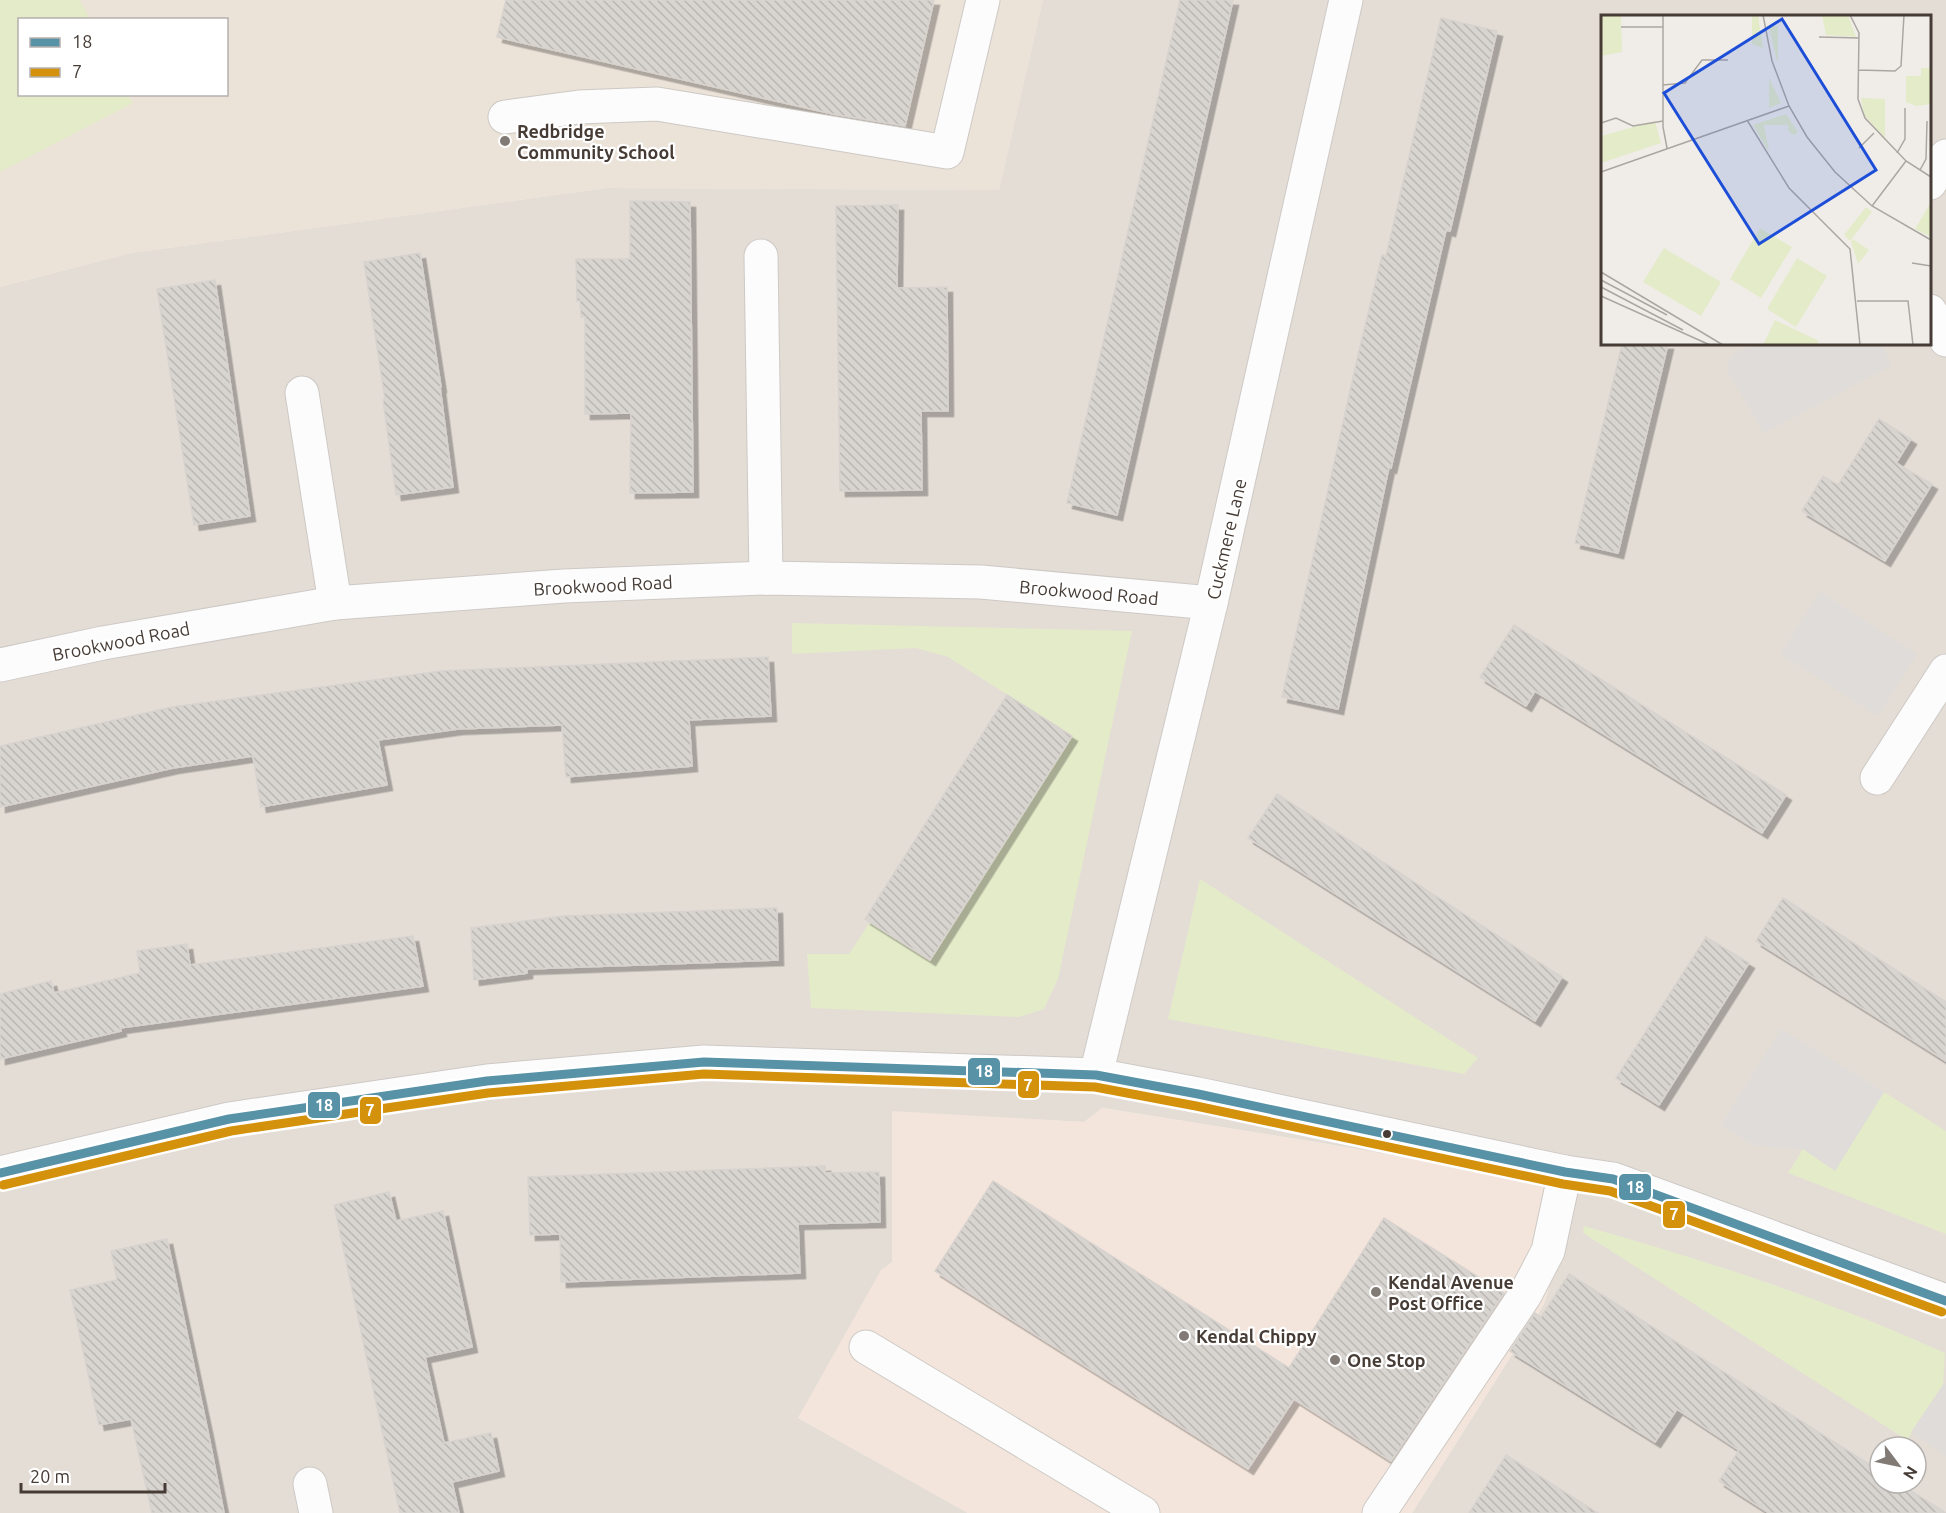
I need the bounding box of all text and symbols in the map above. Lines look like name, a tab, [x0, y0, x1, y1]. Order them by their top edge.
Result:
inset map	[1601, 15, 1931, 345]
legend	[18, 18, 228, 96]
text: 18	[72, 31, 92, 51]
text: 7	[72, 61, 82, 81]
place label: Redbridge Community School	[517, 121, 675, 162]
marker: Redbridge Community School	[498, 134, 512, 148]
street label: Cuckmere Lane	[1202, 477, 1250, 601]
street label: Brookwood Road	[533, 571, 673, 599]
street label: Brookwood Road	[1019, 576, 1159, 608]
street label: Brookwood Road	[51, 618, 191, 664]
line badge: 18	[967, 1057, 1001, 1086]
text: 18	[975, 1062, 993, 1080]
line badge: 7	[1017, 1070, 1040, 1099]
text: 7	[1023, 1076, 1033, 1094]
line badge: 18	[307, 1091, 341, 1119]
text: 18	[315, 1096, 333, 1114]
line badge: 7	[359, 1096, 382, 1125]
text: 7	[365, 1101, 375, 1119]
unlabelled marker	[1381, 1128, 1393, 1140]
line badge: 18	[1618, 1173, 1652, 1201]
text: 18	[1626, 1178, 1644, 1196]
line badge: 7	[1662, 1200, 1686, 1229]
text: 7	[1669, 1205, 1679, 1223]
place label: Kendal Avenue Post Office	[1388, 1272, 1514, 1313]
marker: Kendal Avenue Post Office	[1369, 1285, 1383, 1299]
place label: Kendal Chippy	[1196, 1326, 1317, 1346]
marker: Kendal Chippy	[1177, 1329, 1191, 1343]
place label: One Stop	[1347, 1350, 1426, 1370]
marker: One Stop	[1328, 1353, 1342, 1367]
north arrow	[1868, 1435, 1928, 1495]
scale bar	[21, 1456, 165, 1494]
text: N	[1900, 1463, 1922, 1483]
text: 20 m	[30, 1466, 70, 1486]

